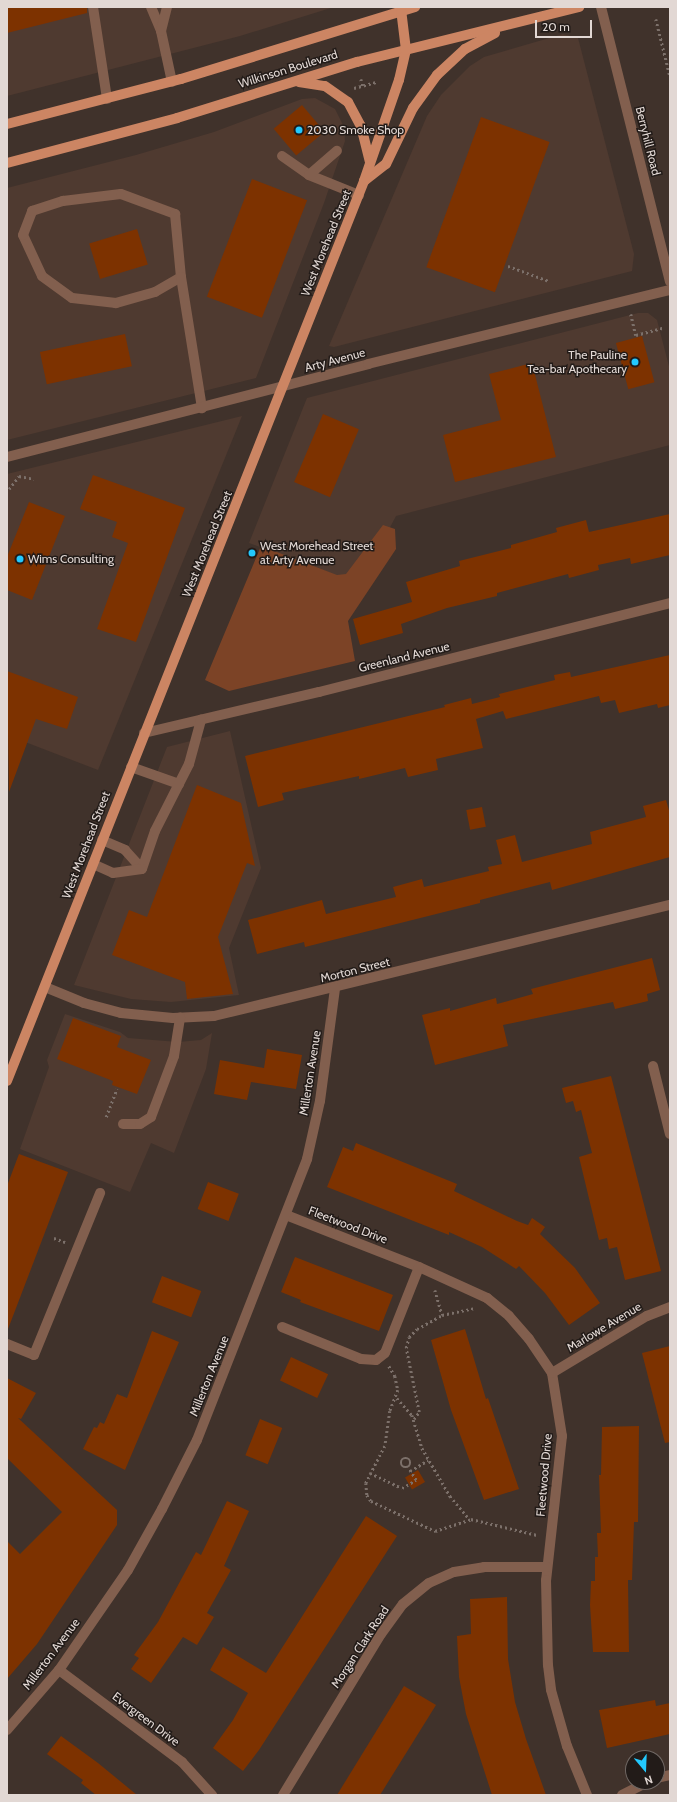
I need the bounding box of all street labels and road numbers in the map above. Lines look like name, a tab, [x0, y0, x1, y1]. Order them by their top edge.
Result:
street label: Wilkinson Boulevard	[237, 47, 339, 91]
street label: Berryhill Road	[632, 105, 664, 177]
street label: West Morehead Street	[298, 188, 354, 298]
street label: Arty Avenue	[303, 345, 367, 375]
street label: West Morehead Street	[179, 489, 235, 599]
street label: Greenland Avenue	[357, 639, 451, 675]
street label: West Morehead Street	[59, 790, 113, 900]
street label: Morton Street	[319, 954, 391, 986]
street label: Millerton Avenue	[296, 1030, 324, 1116]
street label: Fleetwood Drive	[306, 1203, 390, 1247]
street label: Marlowe Avenue	[564, 1299, 644, 1355]
street label: Millerton Avenue	[186, 1334, 232, 1418]
street label: Fleetwood Drive	[533, 1433, 555, 1517]
street label: Morgan Clark Road	[328, 1603, 392, 1691]
street label: Millerton Avenue	[19, 1615, 83, 1693]
street label: Evergreen Drive	[110, 1689, 182, 1749]

